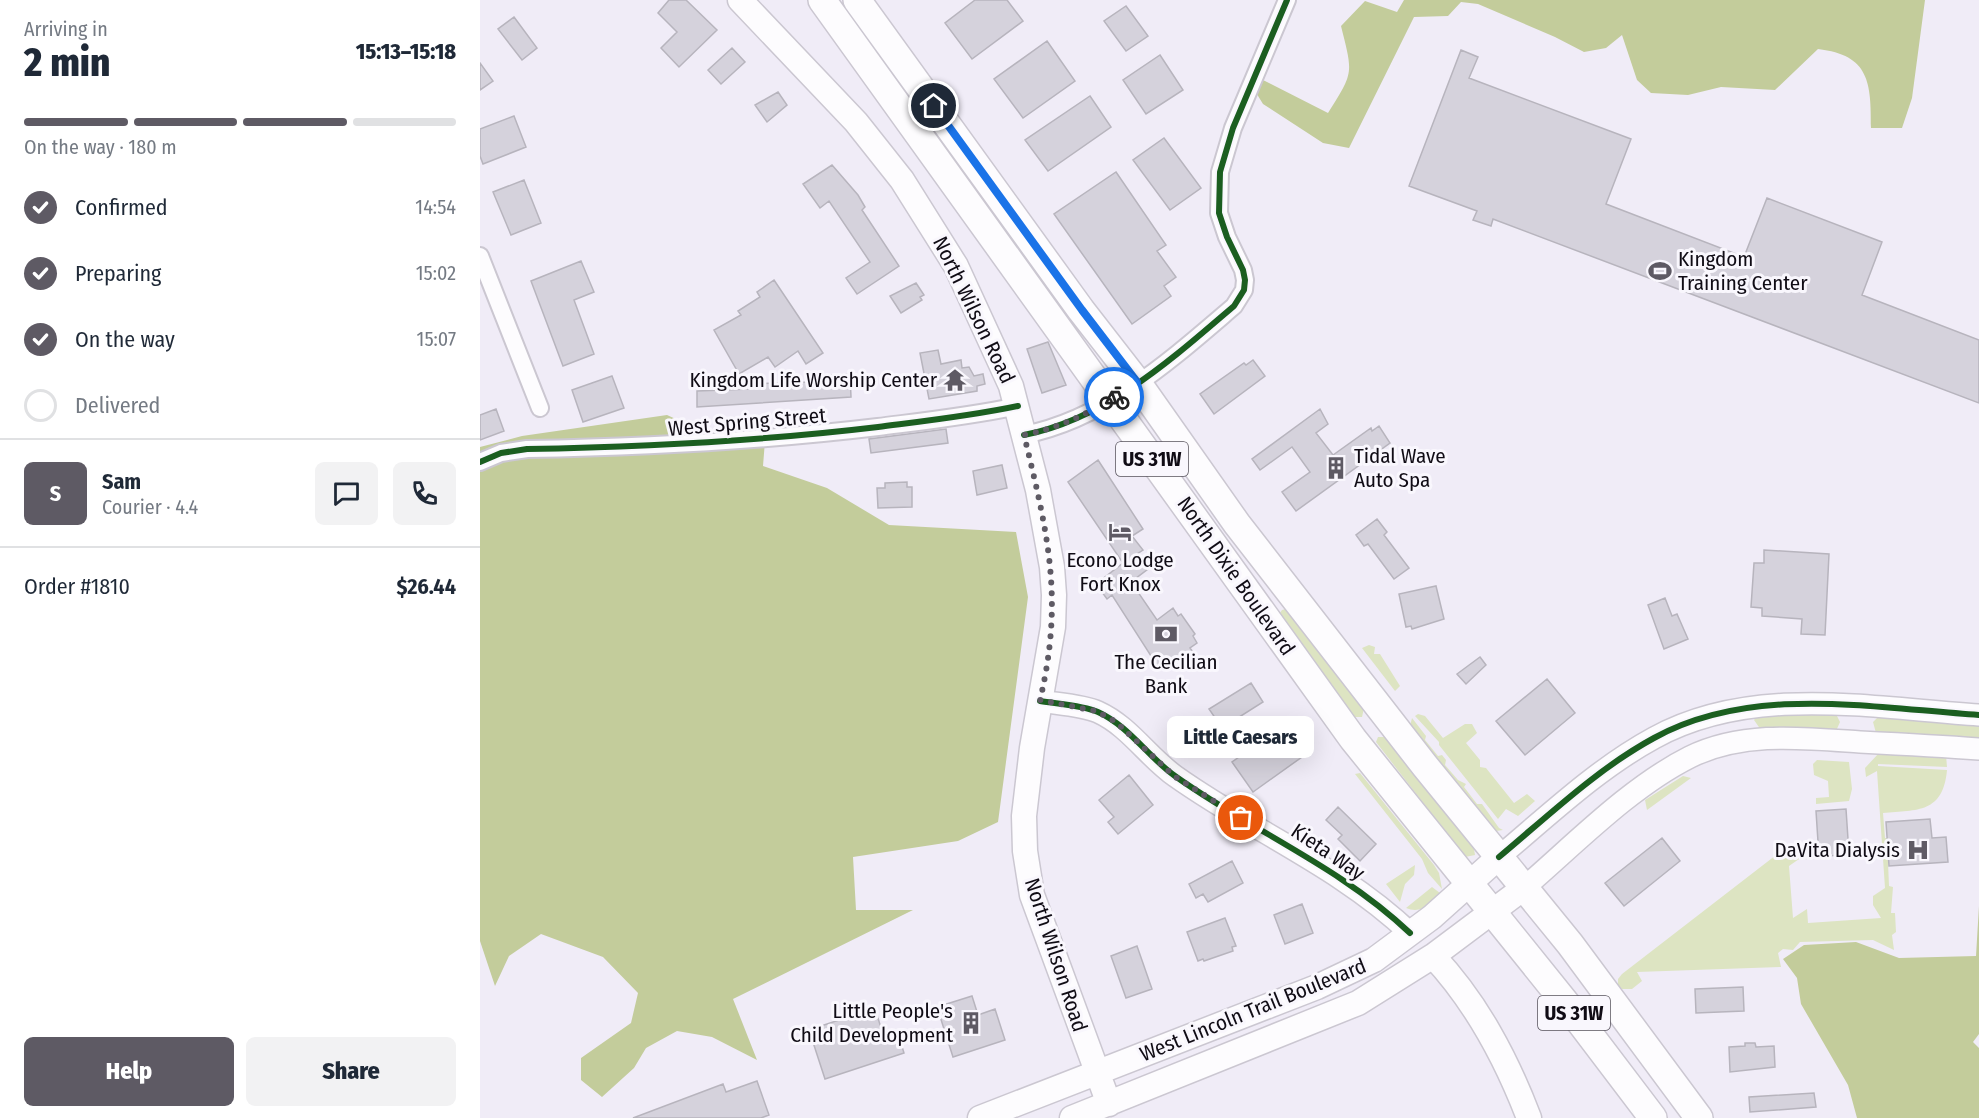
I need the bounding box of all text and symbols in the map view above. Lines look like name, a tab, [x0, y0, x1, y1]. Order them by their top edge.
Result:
text: Arriving in	[24, 17, 108, 41]
text: 15:13–15:18	[356, 38, 456, 65]
text: 2 min	[24, 40, 110, 86]
pin	[908, 80, 959, 131]
icon: home	[917, 89, 950, 122]
text: On the way · 180 m	[24, 135, 177, 159]
icon: check	[24, 191, 57, 224]
text: Confirmed	[75, 194, 168, 221]
text: 14:54	[415, 195, 456, 219]
street label: North Wilson Road	[927, 232, 1021, 388]
place label: Kingdom Training Center	[1678, 246, 1808, 296]
icon: check	[24, 257, 57, 290]
sports icon: Kingdom Training Center	[1647, 258, 1673, 284]
text: Preparing	[75, 260, 161, 287]
text: 15:02	[416, 261, 456, 285]
icon: check	[24, 323, 57, 356]
text: On the way	[75, 326, 175, 353]
text: 15:07	[417, 327, 456, 351]
place label: Kingdom Life Worship Center	[690, 367, 938, 393]
temple icon: Kingdom Life Worship Center	[942, 367, 968, 393]
courier	[1084, 367, 1144, 427]
icon: bike	[1098, 381, 1131, 414]
text: Delivered	[75, 392, 160, 419]
street label: West Spring Street	[667, 402, 827, 442]
road number: US 31W	[1116, 442, 1188, 476]
place label: Tidal Wave Auto Spa	[1354, 443, 1446, 493]
building icon: Tidal Wave Auto Spa	[1323, 455, 1349, 481]
button: chat	[315, 462, 378, 525]
button: phone	[393, 462, 456, 525]
text: Sam	[102, 468, 141, 495]
text: S	[50, 480, 61, 507]
street label: North Dixie Boulevard	[1171, 492, 1301, 660]
text: Courier · 4.4	[102, 495, 198, 519]
hotel icon: Econo Lodge Fort Knox	[1107, 519, 1133, 545]
place label: Econo Lodge Fort Knox	[1066, 547, 1174, 597]
text: Order #1810	[24, 573, 130, 600]
text: $26.44	[396, 573, 456, 600]
bank icon: The Cecilian Bank	[1153, 621, 1179, 647]
place label: The Cecilian Bank	[1114, 649, 1218, 699]
callout: Little Caesars	[1168, 716, 1314, 758]
text: Little Caesars	[1184, 725, 1297, 749]
pin	[1215, 792, 1266, 843]
icon: bag	[1224, 801, 1257, 834]
street label: Kieta Way	[1286, 818, 1370, 886]
place label: DaVita Dialysis	[1774, 837, 1900, 863]
hospital icon: DaVita Dialysis	[1905, 837, 1931, 863]
street label: North Wilson Road	[1019, 875, 1093, 1035]
street label: West Lincoln Trail Boulevard	[1136, 953, 1370, 1067]
road number: US 31W	[1538, 996, 1610, 1030]
place label: Little People's Child Development	[790, 998, 953, 1048]
building icon: Little People's Child Development	[958, 1010, 984, 1036]
button: Help	[24, 1037, 234, 1106]
button: Share	[246, 1037, 456, 1106]

